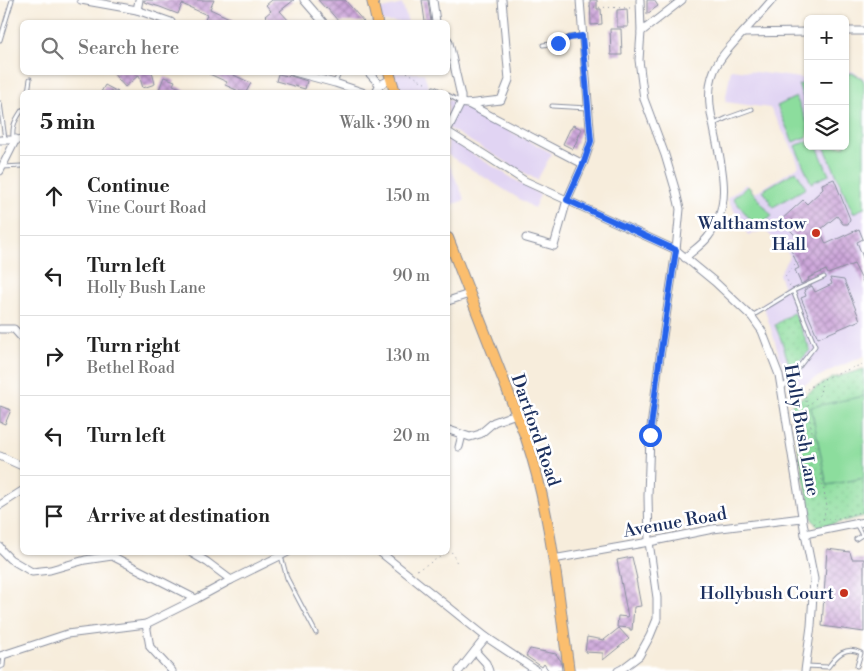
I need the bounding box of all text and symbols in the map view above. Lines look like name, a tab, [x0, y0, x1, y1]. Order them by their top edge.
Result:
map controls	[804, 15, 849, 150]
button: +	[804, 15, 849, 60]
search box	[20, 20, 450, 75]
route end	[547, 32, 570, 55]
icon: search	[38, 34, 66, 62]
text: Search here	[78, 36, 179, 60]
button: −	[804, 60, 849, 105]
button: layers	[804, 105, 849, 150]
text: 5 min	[40, 110, 95, 136]
text: Walk · 390 m	[340, 113, 430, 133]
text: Continue	[87, 174, 170, 198]
icon: ahead	[40, 182, 68, 210]
text: 150 m	[386, 186, 430, 206]
text: Vine Court Road	[87, 198, 206, 218]
place label: Walthamstow Hall	[697, 212, 807, 256]
marker: Walthamstow Hall	[810, 227, 822, 239]
text: Turn left	[87, 254, 166, 278]
icon: left	[40, 262, 68, 290]
text: 90 m	[392, 266, 430, 286]
text: Holly Bush Lane	[87, 278, 206, 298]
text: Turn right	[87, 334, 180, 358]
icon: right	[40, 342, 68, 370]
text: 130 m	[386, 346, 430, 366]
text: Bethel Road	[87, 358, 175, 378]
street label: Holly Bush Lane	[779, 362, 824, 498]
street label: Dartford Road	[506, 371, 566, 490]
icon: left	[40, 422, 68, 450]
text: Turn left	[87, 424, 166, 448]
route start	[639, 424, 662, 447]
text: 20 m	[393, 426, 430, 446]
icon: arrive	[40, 502, 68, 530]
street label: Avenue Road	[621, 502, 729, 543]
text: Arrive at destination	[87, 504, 270, 528]
place label: Hollybush Court	[700, 582, 835, 605]
marker: Hollybush Court	[838, 587, 850, 599]

